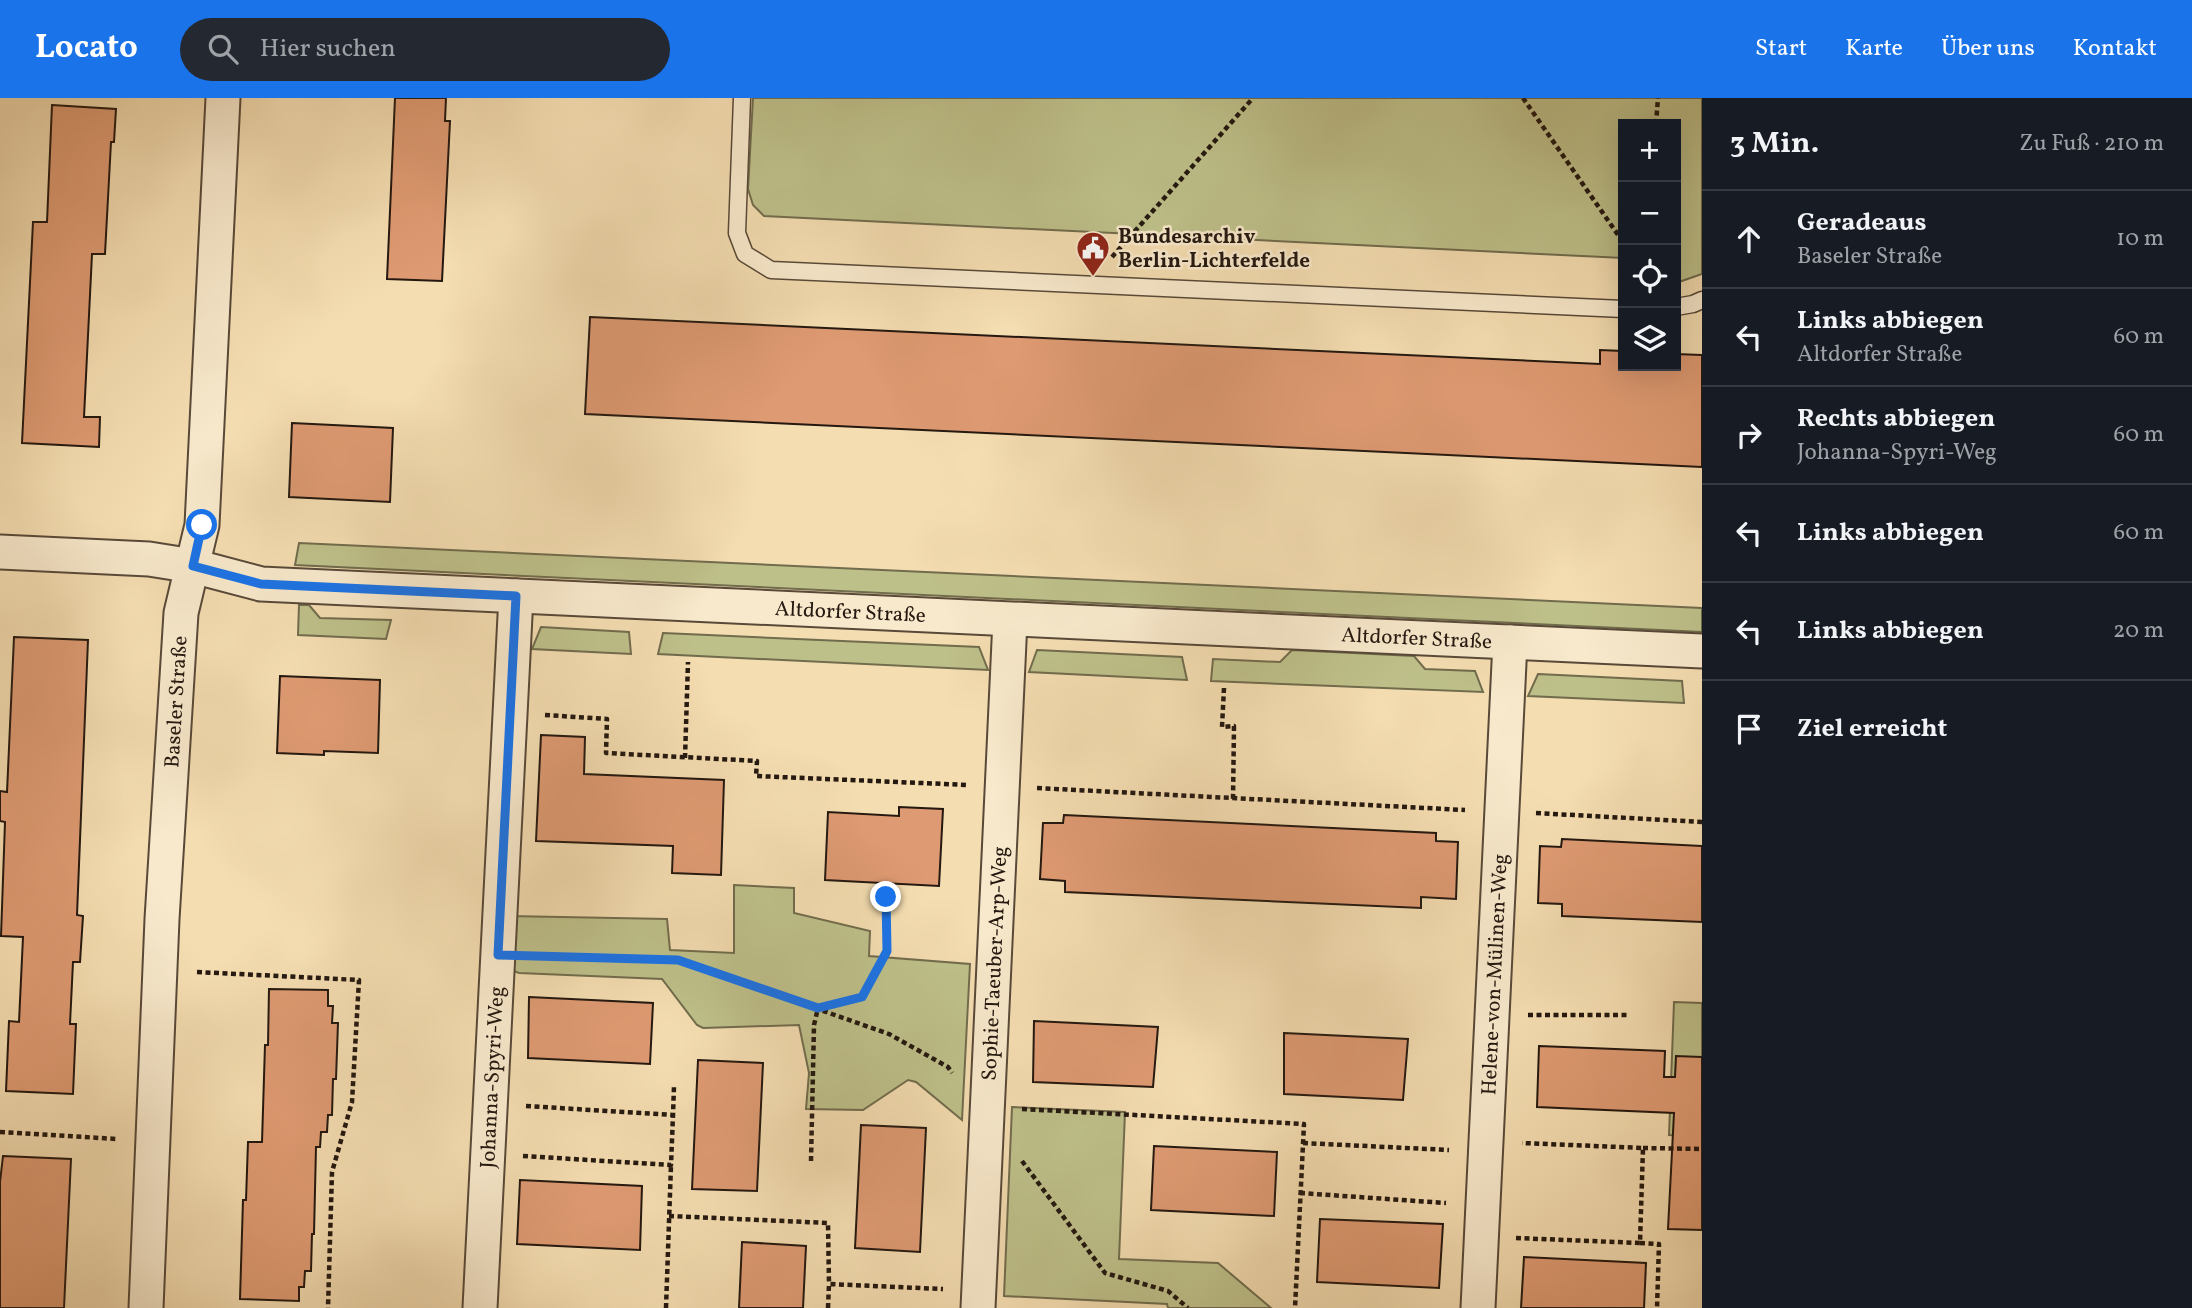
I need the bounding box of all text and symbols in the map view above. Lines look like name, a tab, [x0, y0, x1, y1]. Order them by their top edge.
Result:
search box	[180, 18, 670, 81]
text: Locato	[35, 26, 138, 72]
icon: search	[204, 30, 242, 68]
text: Hier suchen	[260, 31, 396, 67]
text: Start	[1755, 32, 1807, 66]
text: Karte	[1845, 32, 1903, 66]
text: Über uns	[1941, 32, 2035, 66]
text: Kontakt	[2073, 32, 2157, 66]
map controls	[1618, 119, 1681, 371]
button: +	[1618, 119, 1681, 182]
text: 3 Min.	[1730, 123, 1819, 165]
text: Zu Fuß · 210 m	[2019, 128, 2164, 160]
button: −	[1618, 182, 1681, 245]
text: Geradeaus	[1797, 205, 1926, 241]
icon: ahead	[1730, 220, 1768, 258]
place label: Bundesarchiv Berlin-Lichterfelde	[1118, 223, 1310, 276]
text: 10 m	[2116, 223, 2164, 255]
public building icon: Bundesarchiv Berlin-Lichterfelde	[1074, 229, 1112, 278]
text: Baseler Straße	[1797, 241, 1942, 273]
button: locate	[1618, 245, 1681, 308]
text: Links abbiegen	[1797, 303, 1984, 339]
button: layers	[1618, 308, 1681, 371]
icon: left	[1730, 318, 1768, 356]
text: 60 m	[2114, 321, 2164, 353]
text: Altdorfer Straße	[1797, 339, 1962, 371]
text: Rechts abbiegen	[1797, 401, 1995, 437]
icon: right	[1730, 416, 1768, 454]
text: 60 m	[2114, 419, 2164, 451]
text: Johanna-Spyri-Weg	[1797, 437, 1997, 469]
route start	[186, 509, 217, 540]
icon: left	[1730, 514, 1768, 552]
text: Links abbiegen	[1797, 515, 1984, 551]
text: 60 m	[2114, 517, 2164, 549]
street label: Altdorfer Straße	[774, 595, 926, 631]
icon: left	[1730, 612, 1768, 650]
text: Links abbiegen	[1797, 613, 1984, 649]
text: 20 m	[2113, 615, 2164, 647]
street label: Altdorfer Straße	[1340, 621, 1493, 657]
street label: Baseler Straße	[158, 635, 196, 769]
icon: arrive	[1730, 710, 1768, 748]
text: Ziel erreicht	[1797, 711, 1947, 747]
street label: Sophie-Taeuber-Arp-Weg	[976, 845, 1015, 1081]
street label: Helene-von-Mülinen-Weg	[1475, 853, 1516, 1096]
route end	[870, 881, 901, 912]
street label: Johanna-Spyri-Weg	[474, 985, 512, 1169]

